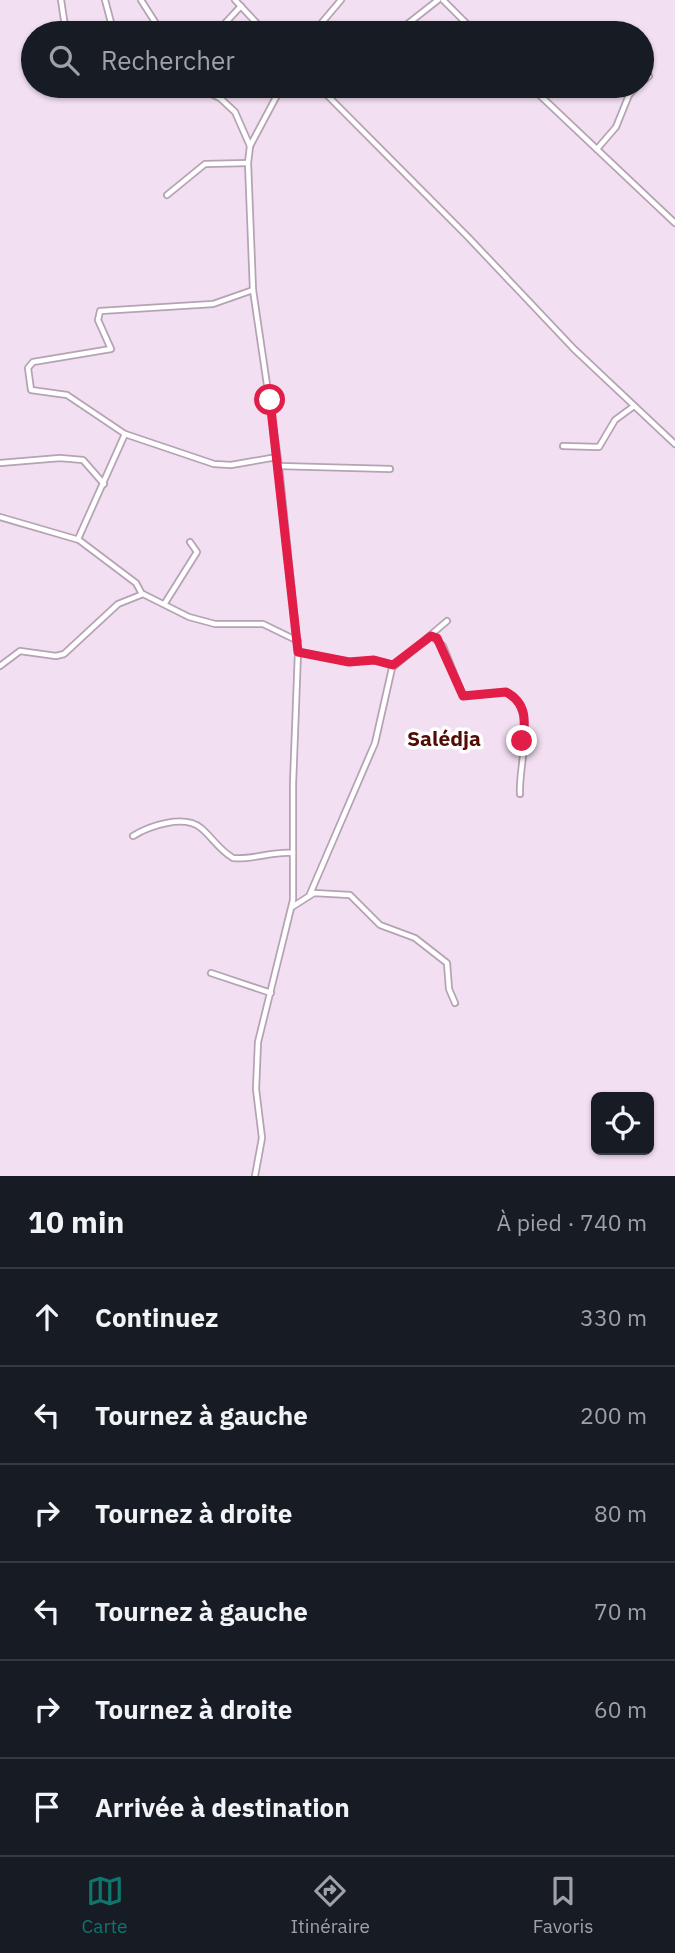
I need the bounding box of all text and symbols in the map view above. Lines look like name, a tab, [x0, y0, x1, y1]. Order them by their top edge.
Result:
search box	[21, 21, 654, 98]
icon: search	[45, 41, 83, 79]
text: Rechercher	[101, 43, 235, 77]
route start	[254, 384, 285, 415]
district label: Salédja	[407, 724, 481, 752]
route end	[506, 725, 537, 756]
map controls	[591, 1092, 654, 1155]
button: locate	[591, 1092, 654, 1155]
text: 10 min	[28, 1202, 124, 1241]
text: À pied · 740 m	[497, 1207, 647, 1237]
icon: ahead	[28, 1298, 66, 1336]
text: Continuez	[95, 1300, 218, 1334]
text: 330 m	[580, 1302, 647, 1332]
icon: left	[28, 1396, 66, 1434]
text: Tournez à gauche	[95, 1398, 308, 1432]
text: 200 m	[580, 1400, 647, 1430]
icon: right	[28, 1494, 66, 1532]
text: Tournez à droite	[95, 1496, 292, 1530]
text: 80 m	[594, 1498, 647, 1528]
icon: left	[28, 1592, 66, 1630]
text: Tournez à gauche	[95, 1594, 308, 1628]
text: 70 m	[594, 1596, 647, 1626]
icon: right	[28, 1690, 66, 1728]
text: Tournez à droite	[95, 1692, 292, 1726]
text: 60 m	[594, 1694, 647, 1724]
icon: arrive	[28, 1788, 66, 1826]
text: Arrivée à destination	[95, 1790, 350, 1824]
tab: Carte	[81, 1872, 128, 1938]
tab: Itinéraire	[290, 1872, 370, 1938]
tab: Favoris	[533, 1872, 593, 1938]

